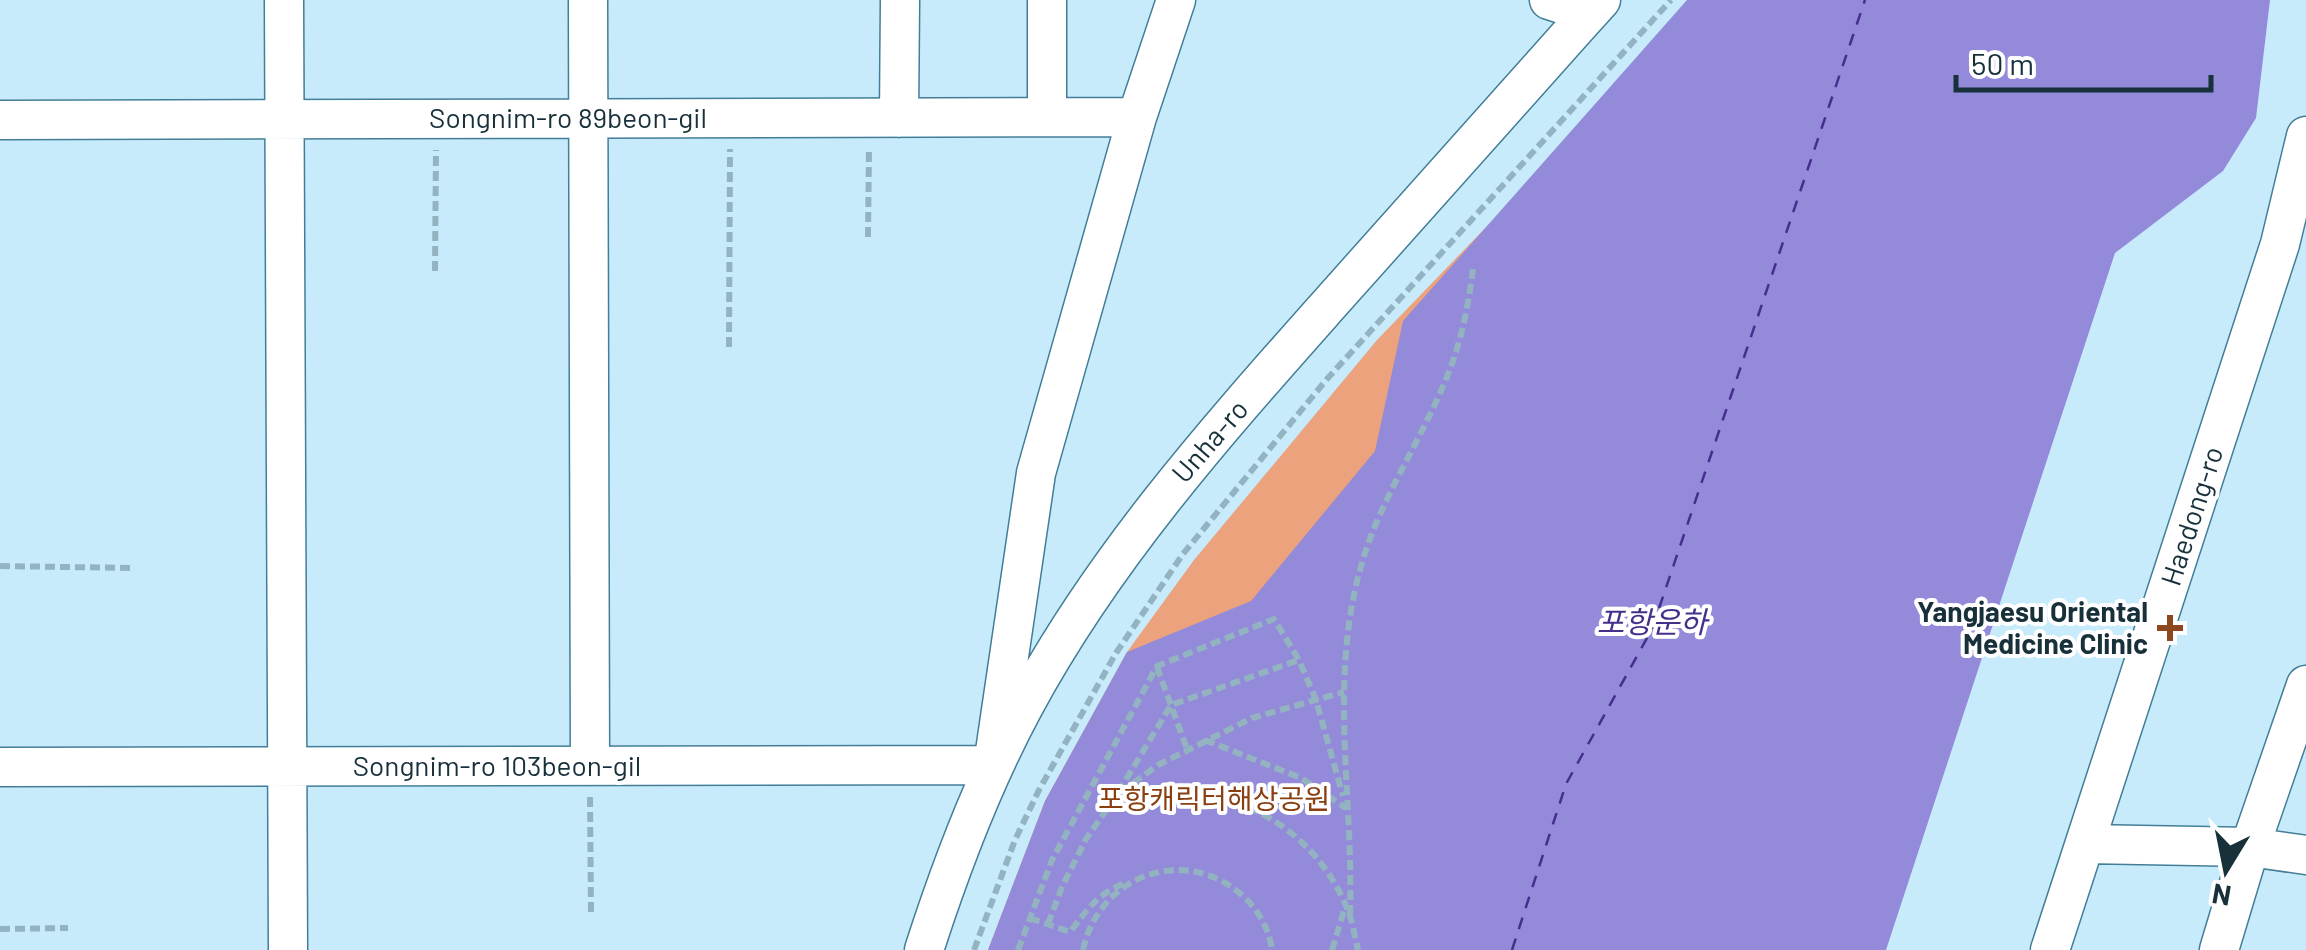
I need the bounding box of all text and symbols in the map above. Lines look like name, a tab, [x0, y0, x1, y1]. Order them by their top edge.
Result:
scale bar	[1956, 30, 2211, 92]
text: 50 m	[1971, 45, 2034, 81]
street label: Songnim-ro 89beon-gil	[429, 100, 707, 134]
street label: Unha-ro	[1164, 392, 1255, 489]
street label: Haedong-ro	[2153, 442, 2230, 590]
place label: Yangjaesu Oriental Medicine Clinic	[1917, 594, 2148, 660]
water label: 포항운하	[1597, 603, 1711, 639]
marker: Yangjaesu Oriental Medicine Clinic	[2157, 615, 2183, 641]
street label: Songnim-ro 103beon-gil	[353, 748, 641, 782]
park label: 포항캐릭터해상공원	[1098, 781, 1330, 815]
north arrow	[2176, 820, 2276, 920]
text: N	[2209, 877, 2234, 914]

